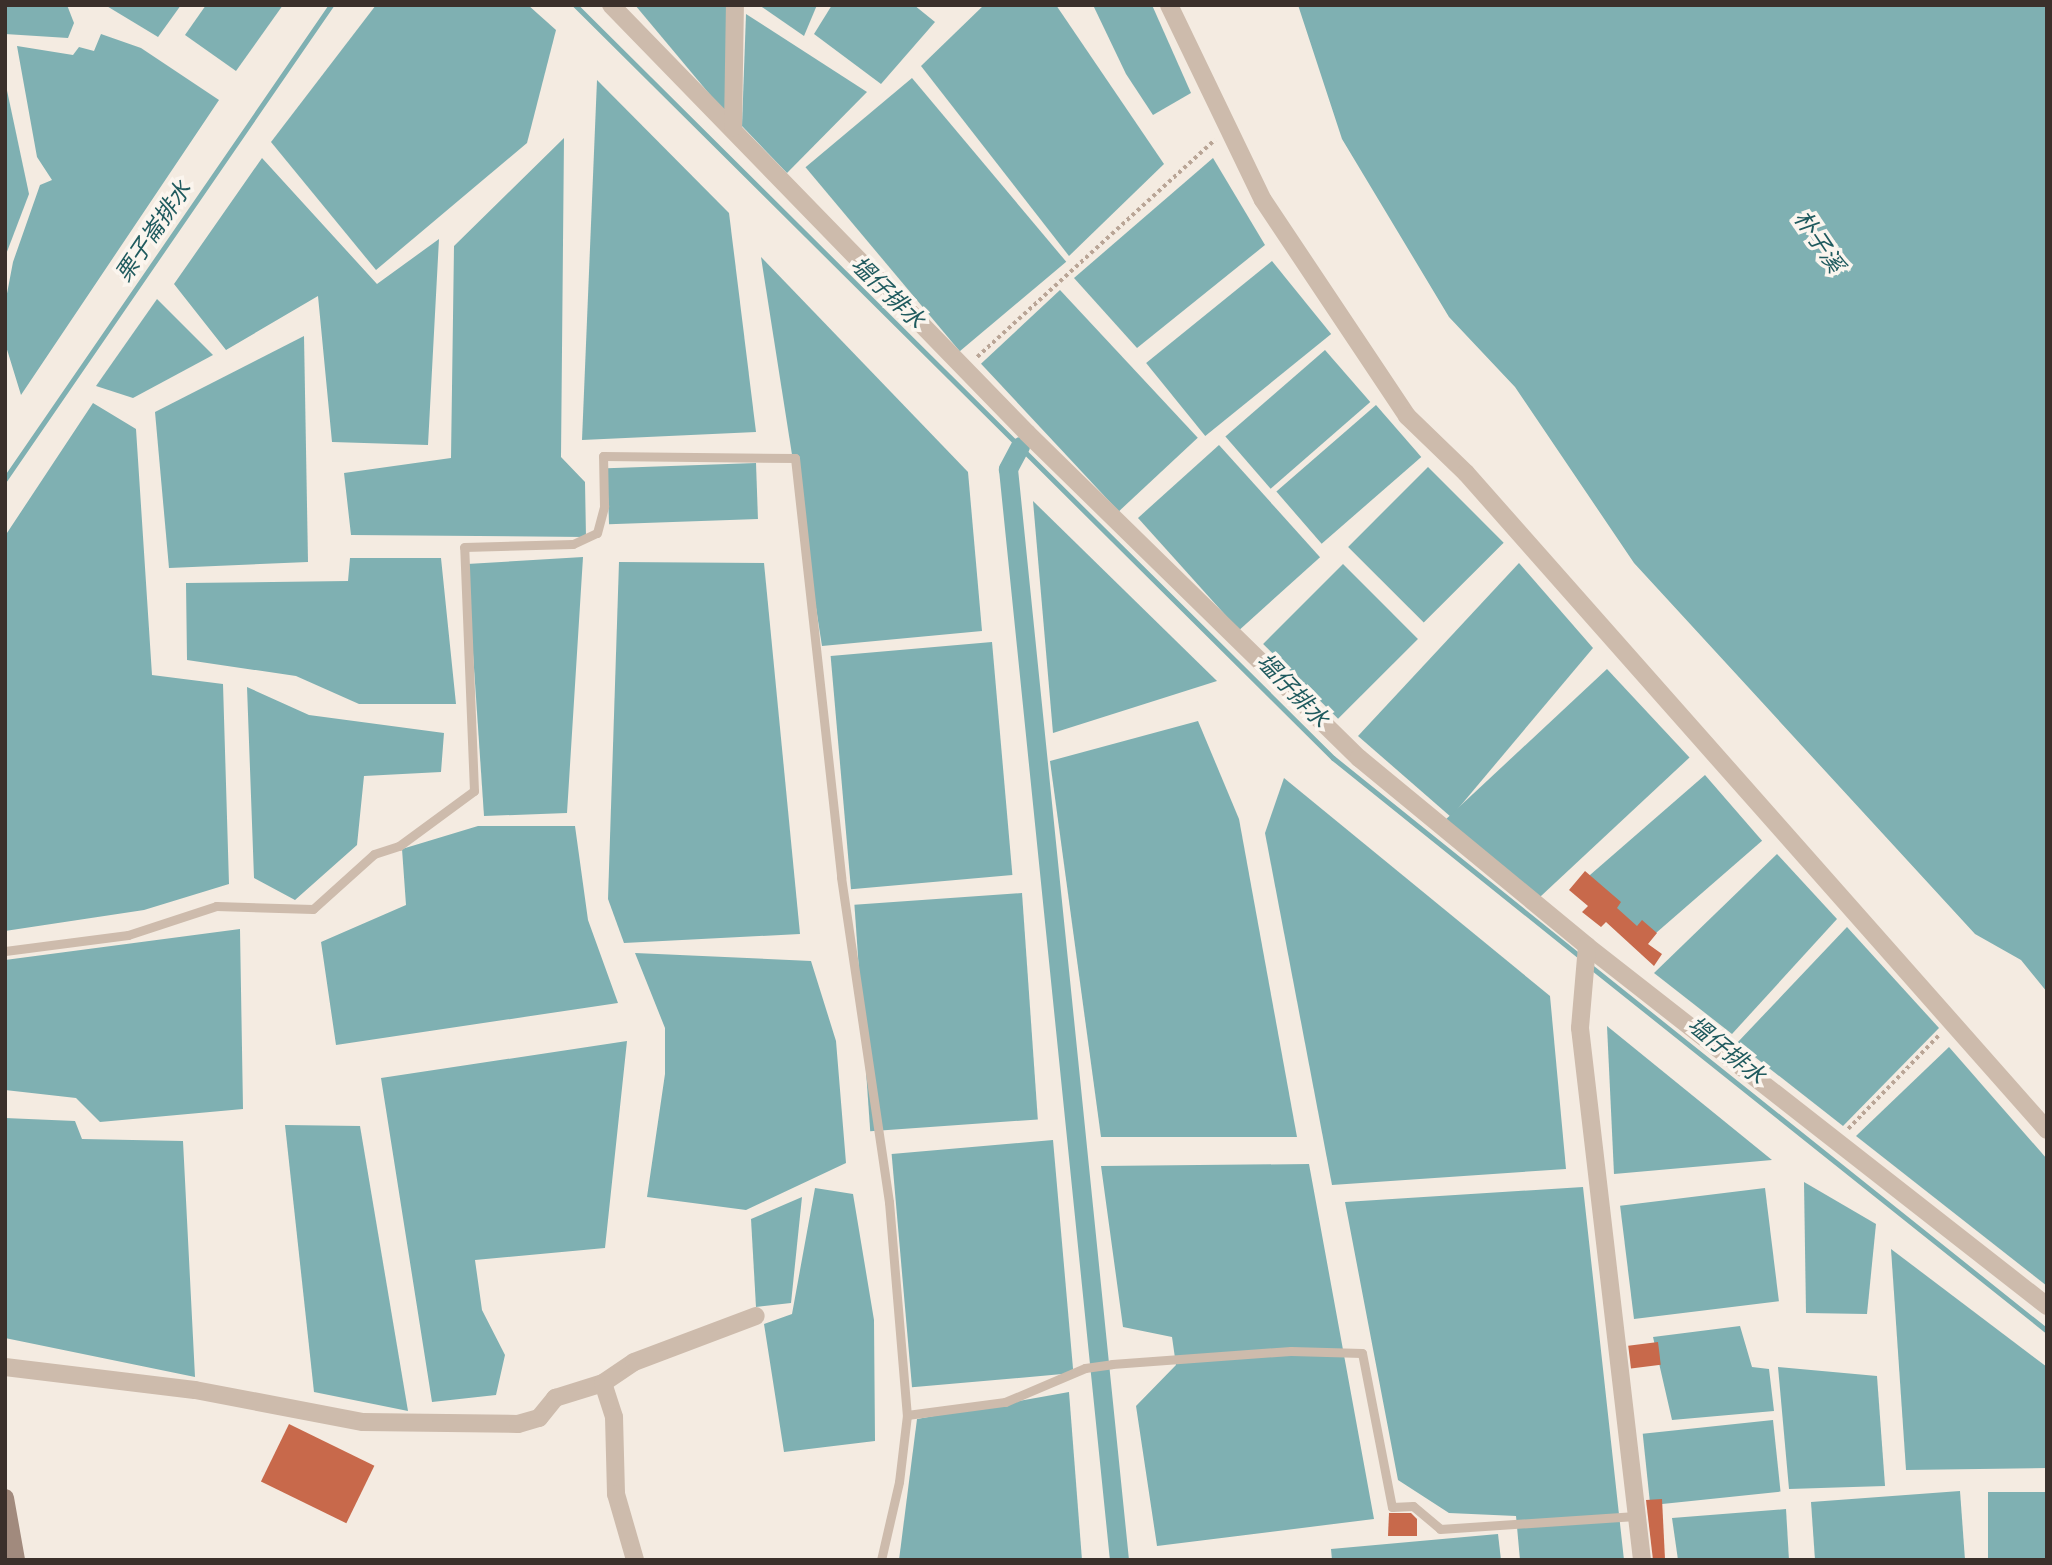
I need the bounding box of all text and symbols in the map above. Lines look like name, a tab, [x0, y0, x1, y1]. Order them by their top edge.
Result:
water label: 栗子崙排水	[110, 177, 198, 287]
water label: 朴子溪	[1787, 206, 1849, 278]
water label: 塭仔排水	[844, 251, 930, 335]
water label: 塭仔排水	[1250, 648, 1334, 734]
water label: 塭仔排水	[1682, 1011, 1770, 1091]

